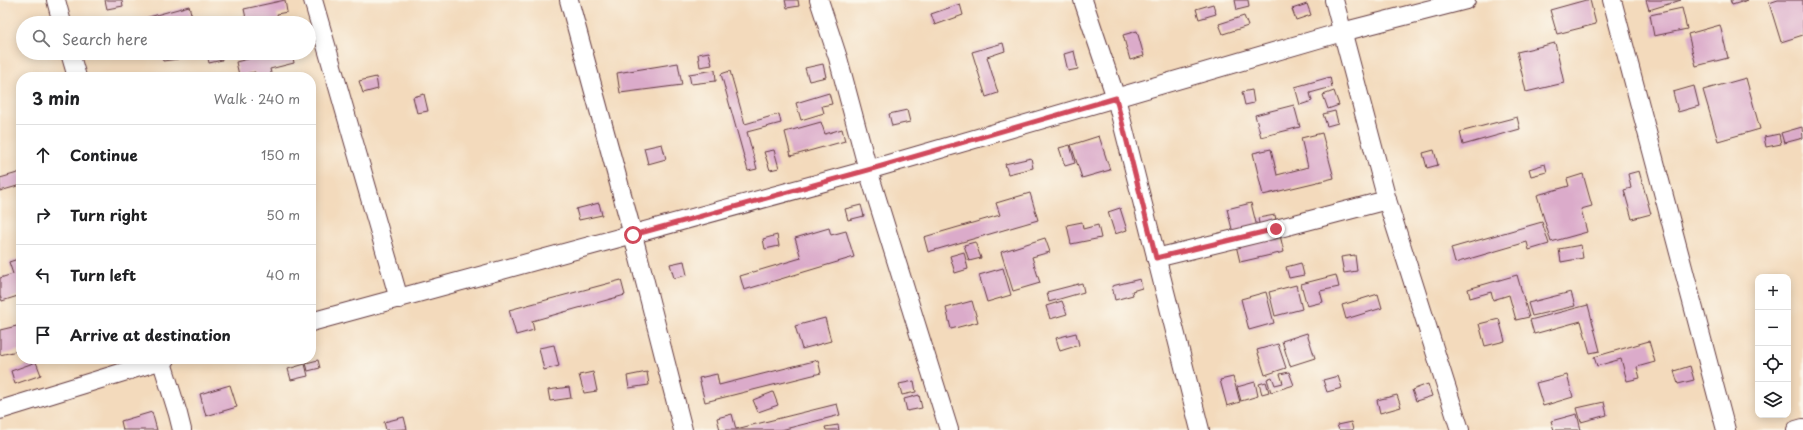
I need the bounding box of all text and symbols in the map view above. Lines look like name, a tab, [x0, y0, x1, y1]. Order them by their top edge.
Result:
search box	[16, 16, 316, 60]
icon: search	[30, 27, 52, 49]
text: Search here	[62, 27, 148, 50]
text: 3 min	[32, 85, 80, 111]
text: Walk · 240 m	[214, 89, 300, 108]
text: Continue	[70, 143, 138, 166]
icon: ahead	[32, 144, 54, 166]
text: 150 m	[261, 145, 300, 164]
text: Turn right	[70, 203, 147, 226]
icon: right	[32, 204, 54, 226]
text: 50 m	[266, 205, 300, 224]
route end	[1267, 220, 1285, 238]
route start	[624, 226, 642, 244]
text: Turn left	[70, 263, 136, 286]
icon: left	[32, 264, 54, 286]
text: 40 m	[266, 265, 300, 284]
map controls	[1755, 274, 1791, 418]
button: +	[1755, 274, 1791, 310]
button: −	[1755, 310, 1791, 346]
text: Arrive at destination	[70, 323, 231, 346]
icon: arrive	[32, 324, 54, 346]
button: locate	[1755, 346, 1791, 382]
button: layers	[1755, 382, 1791, 418]

